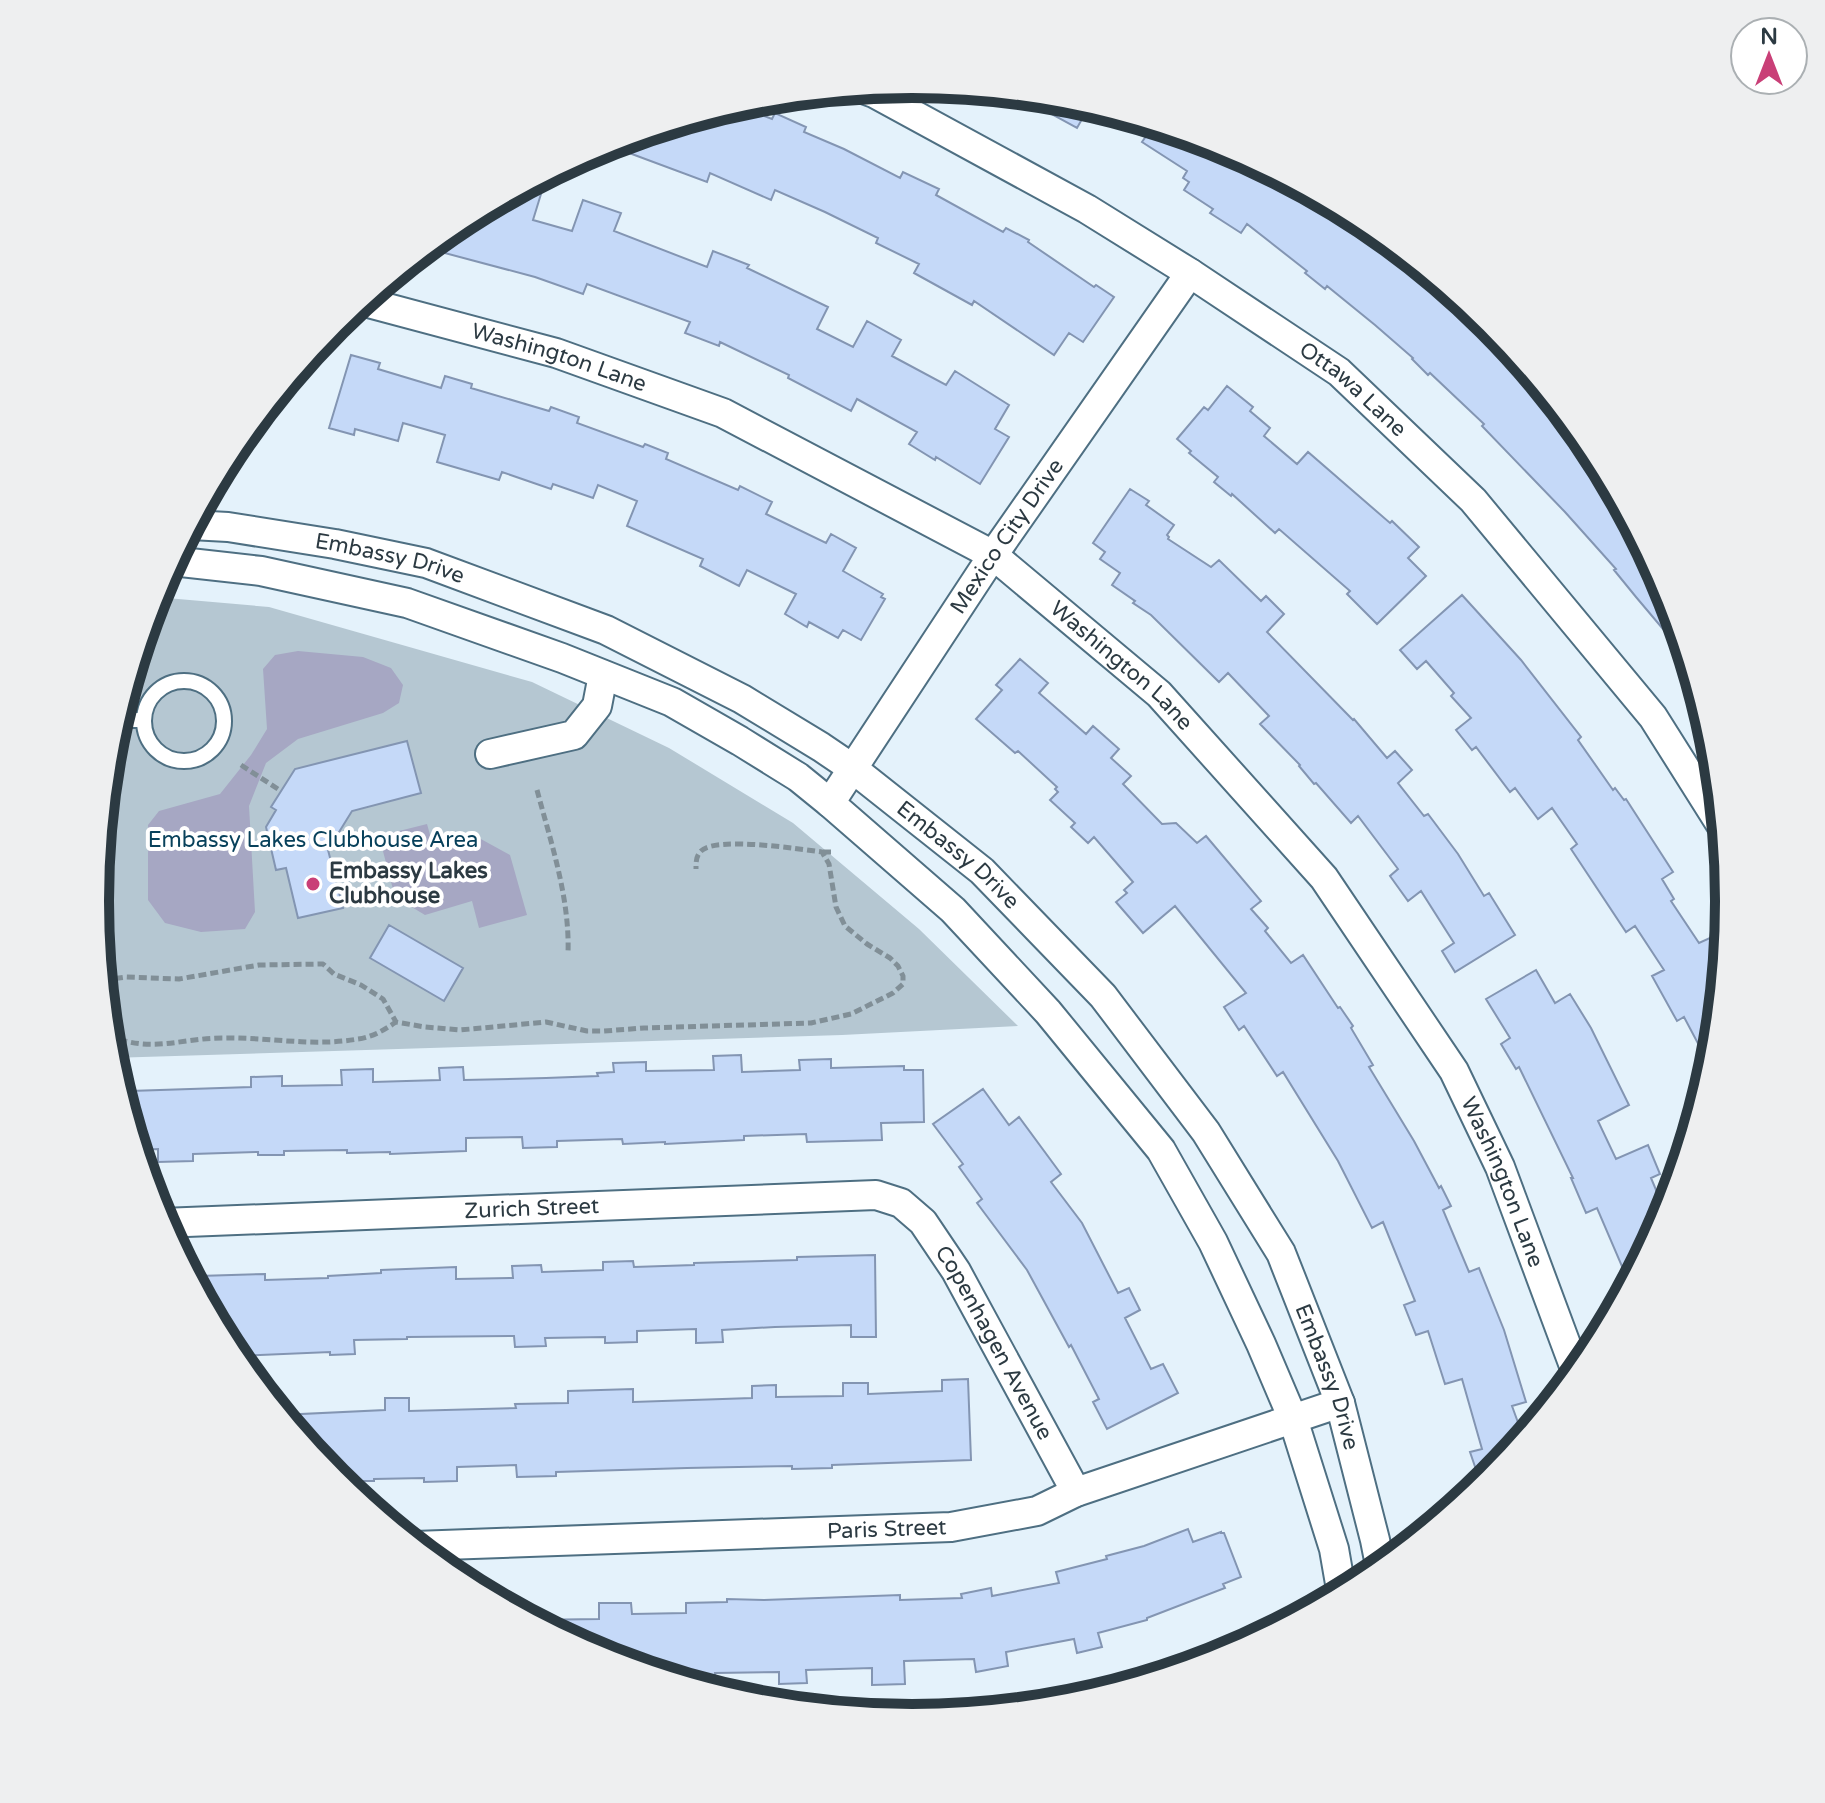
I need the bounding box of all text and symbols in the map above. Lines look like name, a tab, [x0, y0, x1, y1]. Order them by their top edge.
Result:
north arrow	[1729, 16, 1809, 96]
text: N	[1760, 24, 1778, 50]
street label: Washington Lane	[469, 318, 650, 397]
street label: Ottawa Lane	[1294, 336, 1412, 442]
street label: Mexico City Drive	[945, 454, 1069, 619]
street label: Embassy Drive	[313, 528, 468, 589]
street label: Washington Lane	[1045, 595, 1198, 736]
street label: Embassy Drive	[891, 795, 1025, 914]
park label: Embassy Lakes Clubhouse Area	[148, 827, 478, 853]
place label: Embassy Lakes Clubhouse	[329, 858, 488, 909]
marker: Embassy Lakes Clubhouse	[304, 875, 322, 893]
street label: Washington Lane	[1455, 1093, 1549, 1271]
street label: Zurich Street	[464, 1193, 600, 1224]
street label: Copenhagen Avenue	[930, 1241, 1058, 1444]
street label: Embassy Drive	[1289, 1300, 1364, 1453]
street label: Paris Street	[826, 1514, 947, 1544]

